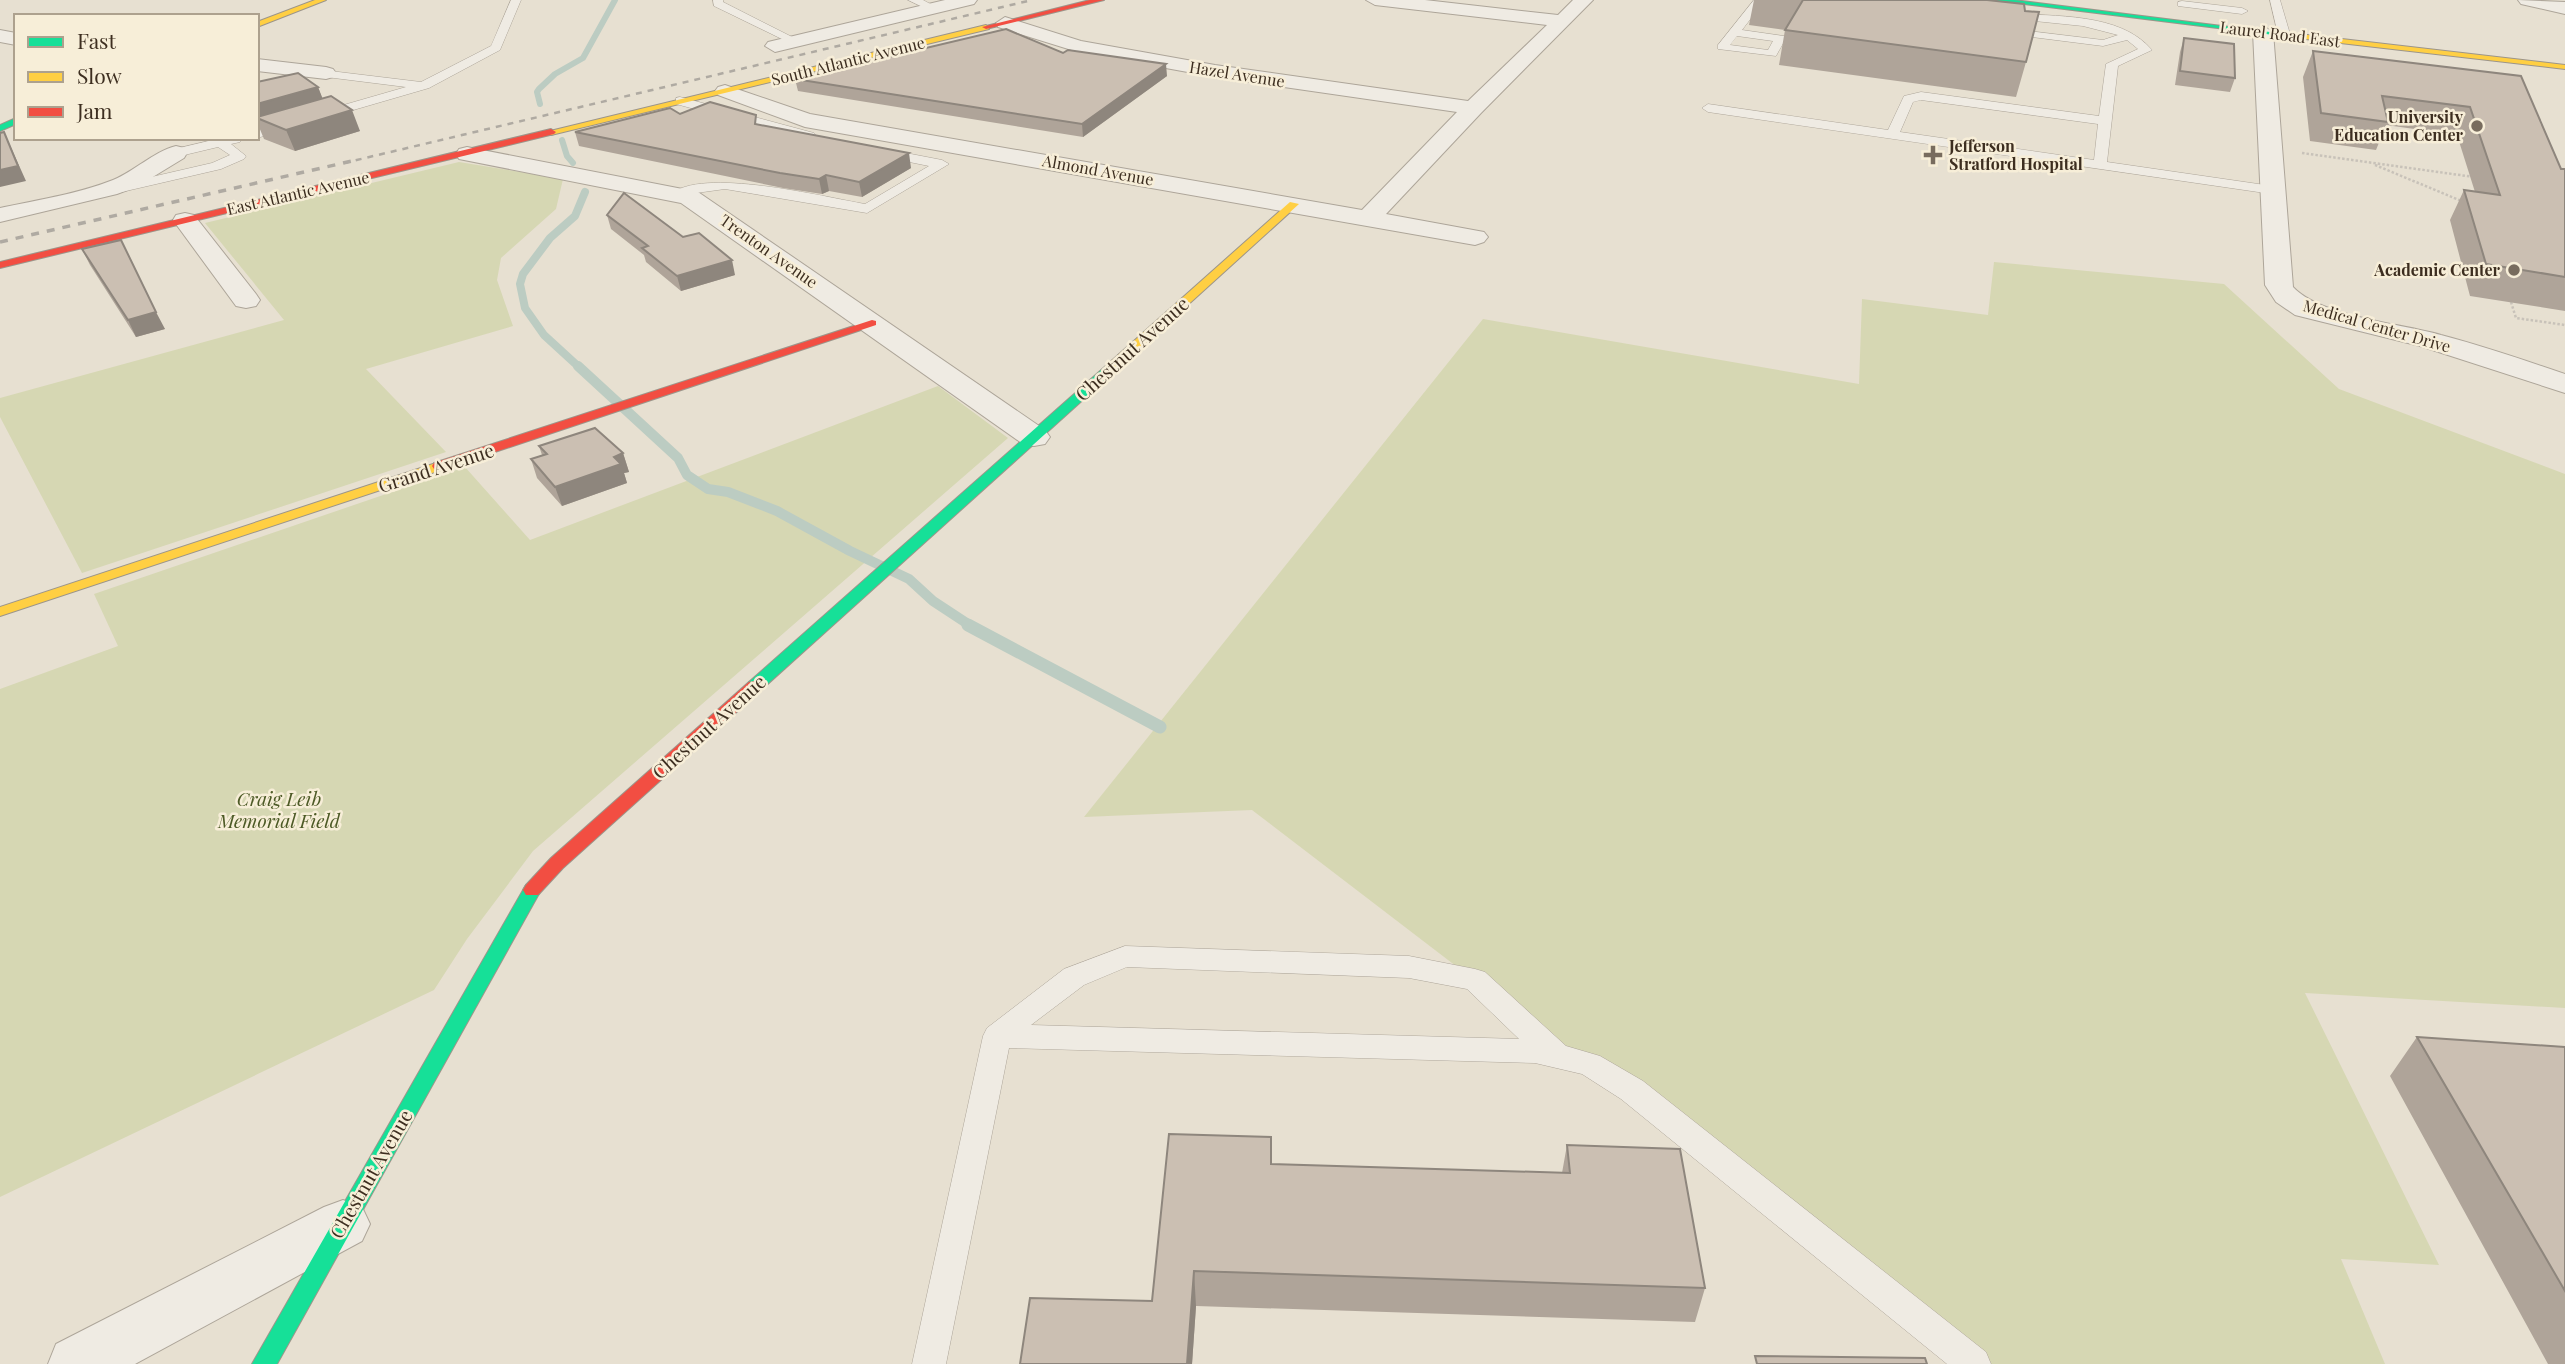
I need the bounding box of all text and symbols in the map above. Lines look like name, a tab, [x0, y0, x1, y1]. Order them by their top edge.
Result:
legend	[14, 14, 259, 140]
street label: Laurel Road East	[2219, 16, 2342, 51]
text: Fast	[77, 26, 116, 54]
street label: South Atlantic Avenue	[769, 31, 927, 90]
street label: Hazel Avenue	[1188, 56, 1286, 91]
text: Slow	[77, 61, 122, 89]
text: Jam	[76, 96, 113, 124]
place label: University Education Center	[2334, 106, 2464, 145]
marker: University Education Center	[2469, 118, 2485, 134]
place label: Jefferson Stratford Hospital	[1948, 135, 2083, 174]
marker: Jefferson Stratford Hospital	[1923, 145, 1943, 165]
street label: Almond Avenue	[1040, 149, 1155, 190]
street label: East Atlantic Avenue	[224, 166, 371, 219]
street label: Trenton Avenue	[716, 209, 822, 292]
place label: Academic Center	[2373, 259, 2501, 280]
marker: Academic Center	[2506, 262, 2522, 278]
street label: Chestnut Avenue	[1069, 290, 1194, 406]
street label: Medical Center Drive	[2301, 294, 2453, 357]
street label: Grand Avenue	[374, 436, 497, 498]
street label: Chestnut Avenue	[646, 668, 771, 784]
park label: Craig Leib Memorial Field	[217, 785, 341, 833]
street label: Chestnut Avenue	[323, 1104, 418, 1243]

